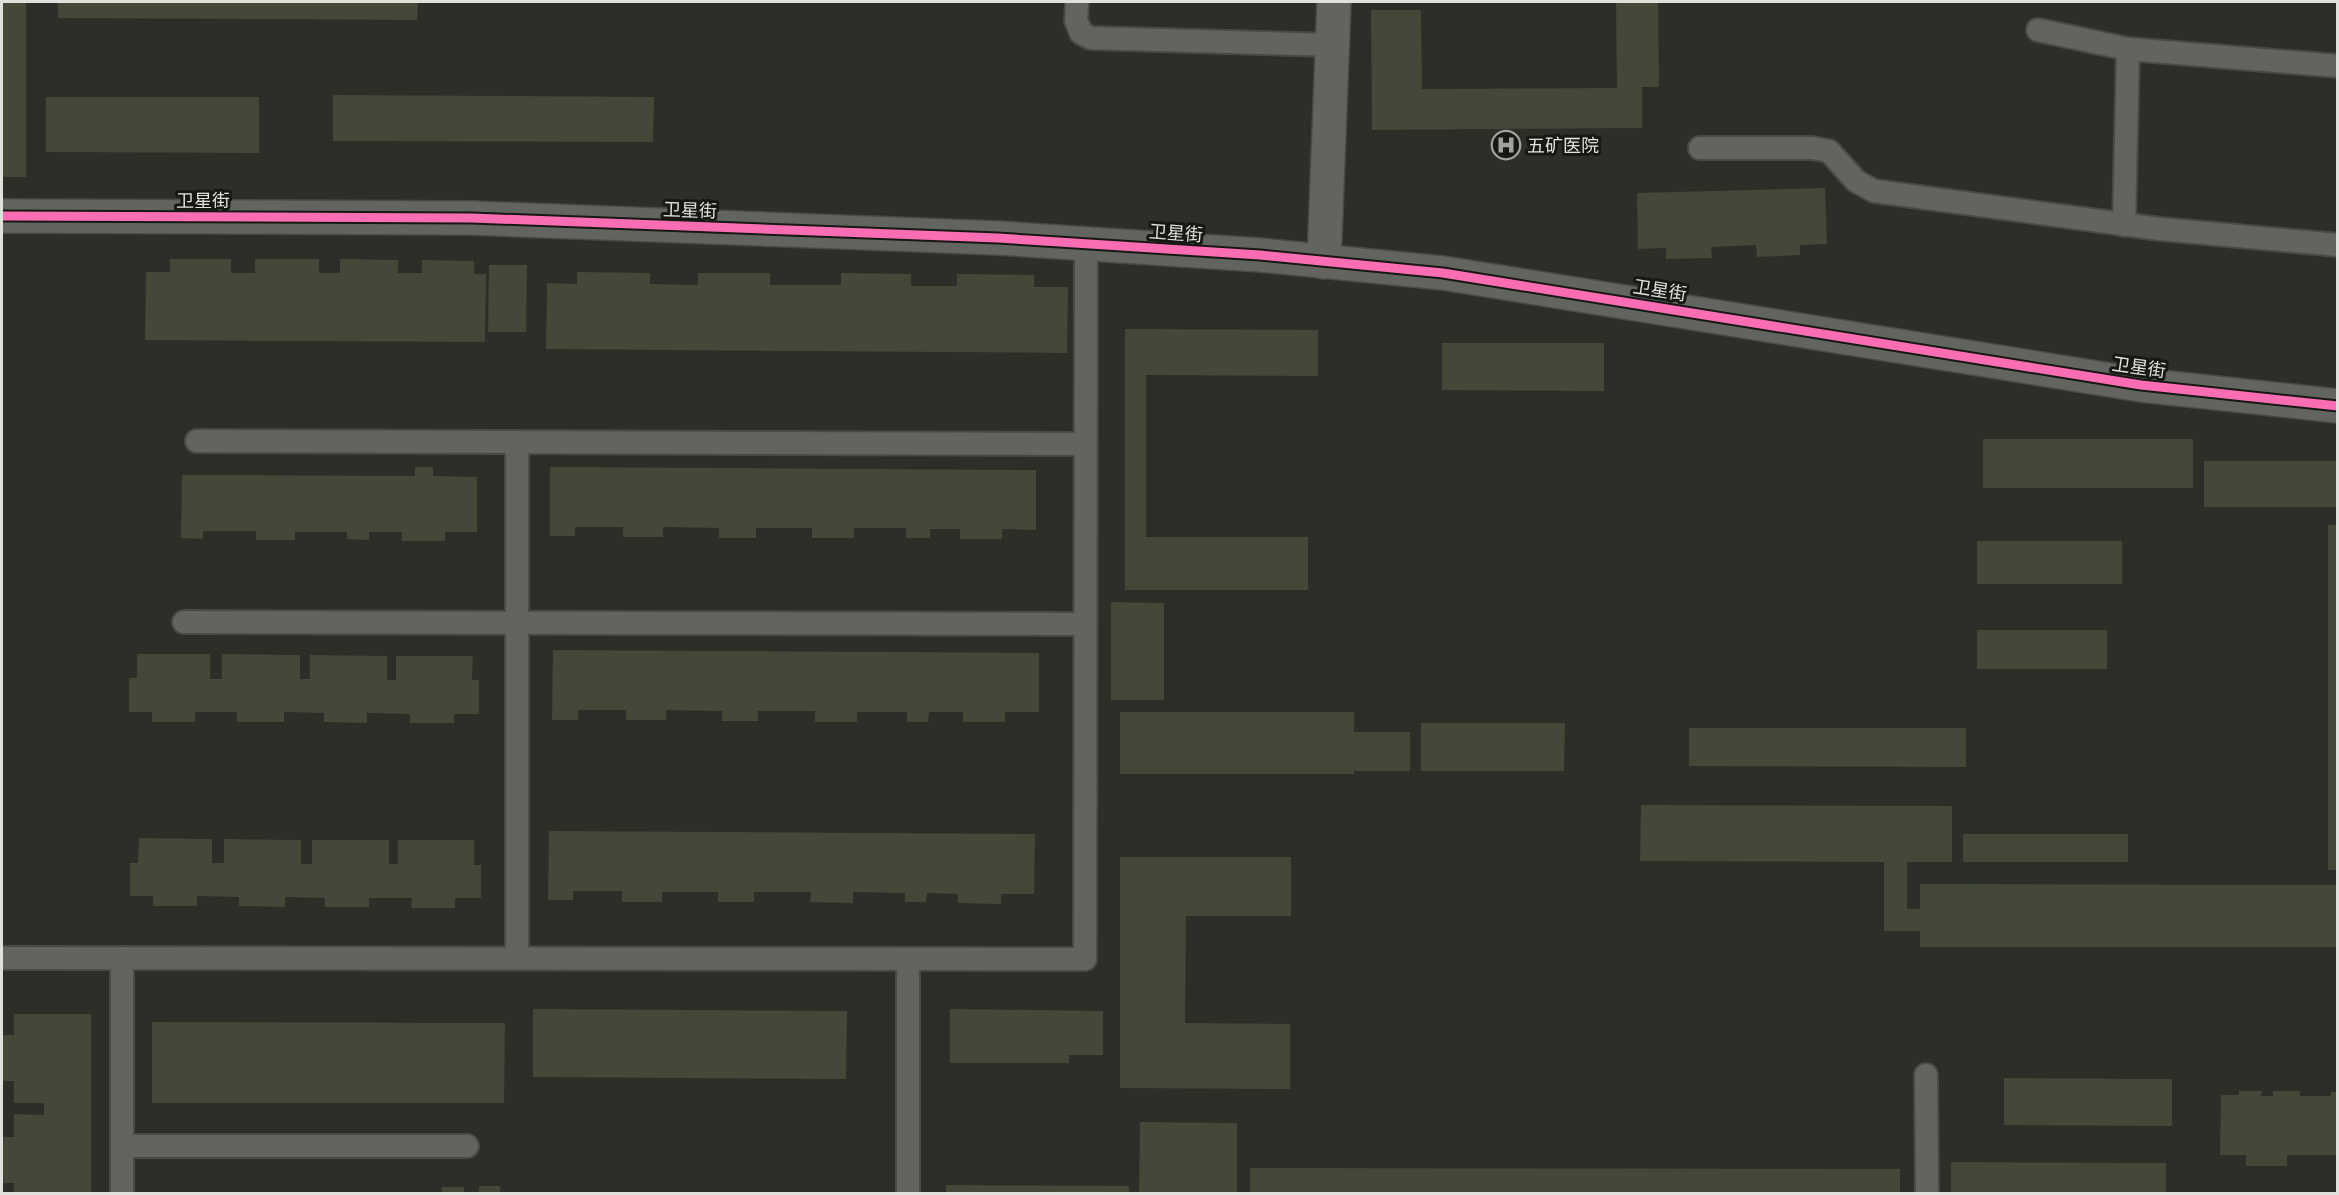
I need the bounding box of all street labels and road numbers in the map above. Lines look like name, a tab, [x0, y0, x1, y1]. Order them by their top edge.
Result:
street label: 卫星街	[176, 190, 230, 211]
street label: 卫星街	[663, 199, 717, 221]
street label: 卫星街	[1148, 221, 1204, 245]
street label: 卫星街	[1632, 275, 1688, 305]
street label: 卫星街	[2111, 353, 2167, 381]

